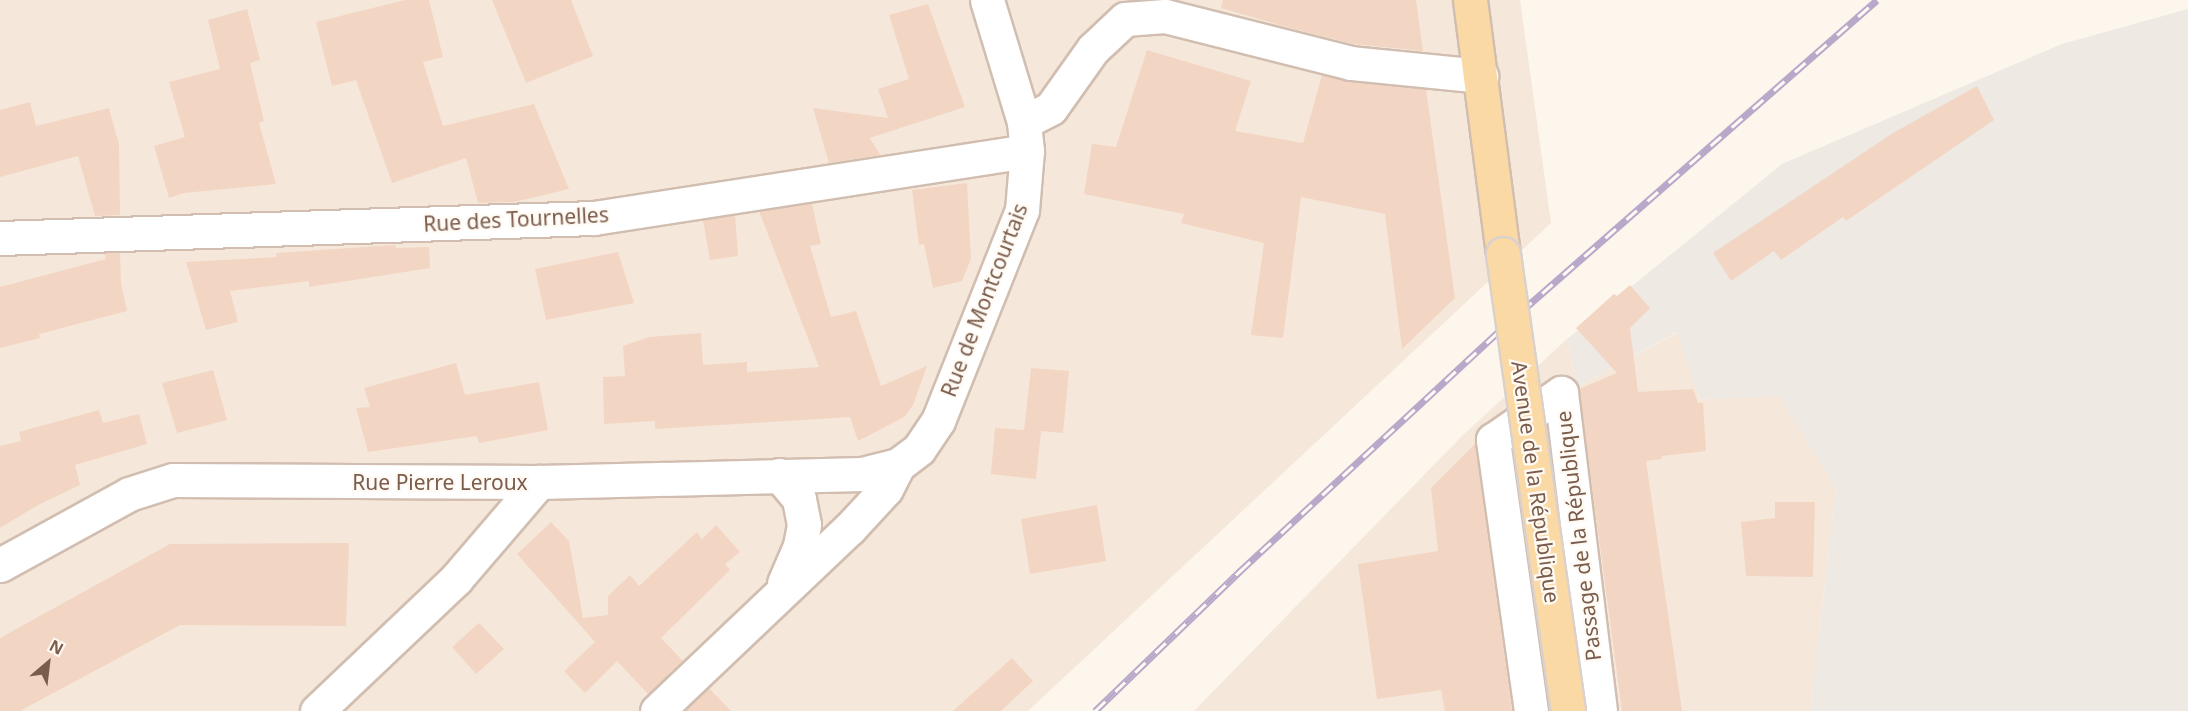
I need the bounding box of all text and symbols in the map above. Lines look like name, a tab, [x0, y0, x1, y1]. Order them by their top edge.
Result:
street label: Rue de Montcourtais	[935, 200, 1033, 400]
street label: Rue des Tournelles	[423, 202, 609, 236]
street label: Avenue de la République	[1507, 359, 1565, 605]
street label: Passage de la République	[1550, 410, 1606, 662]
street label: Rue Pierre Leroux	[352, 469, 528, 495]
north arrow	[18, 633, 78, 693]
text: N	[46, 634, 67, 660]

